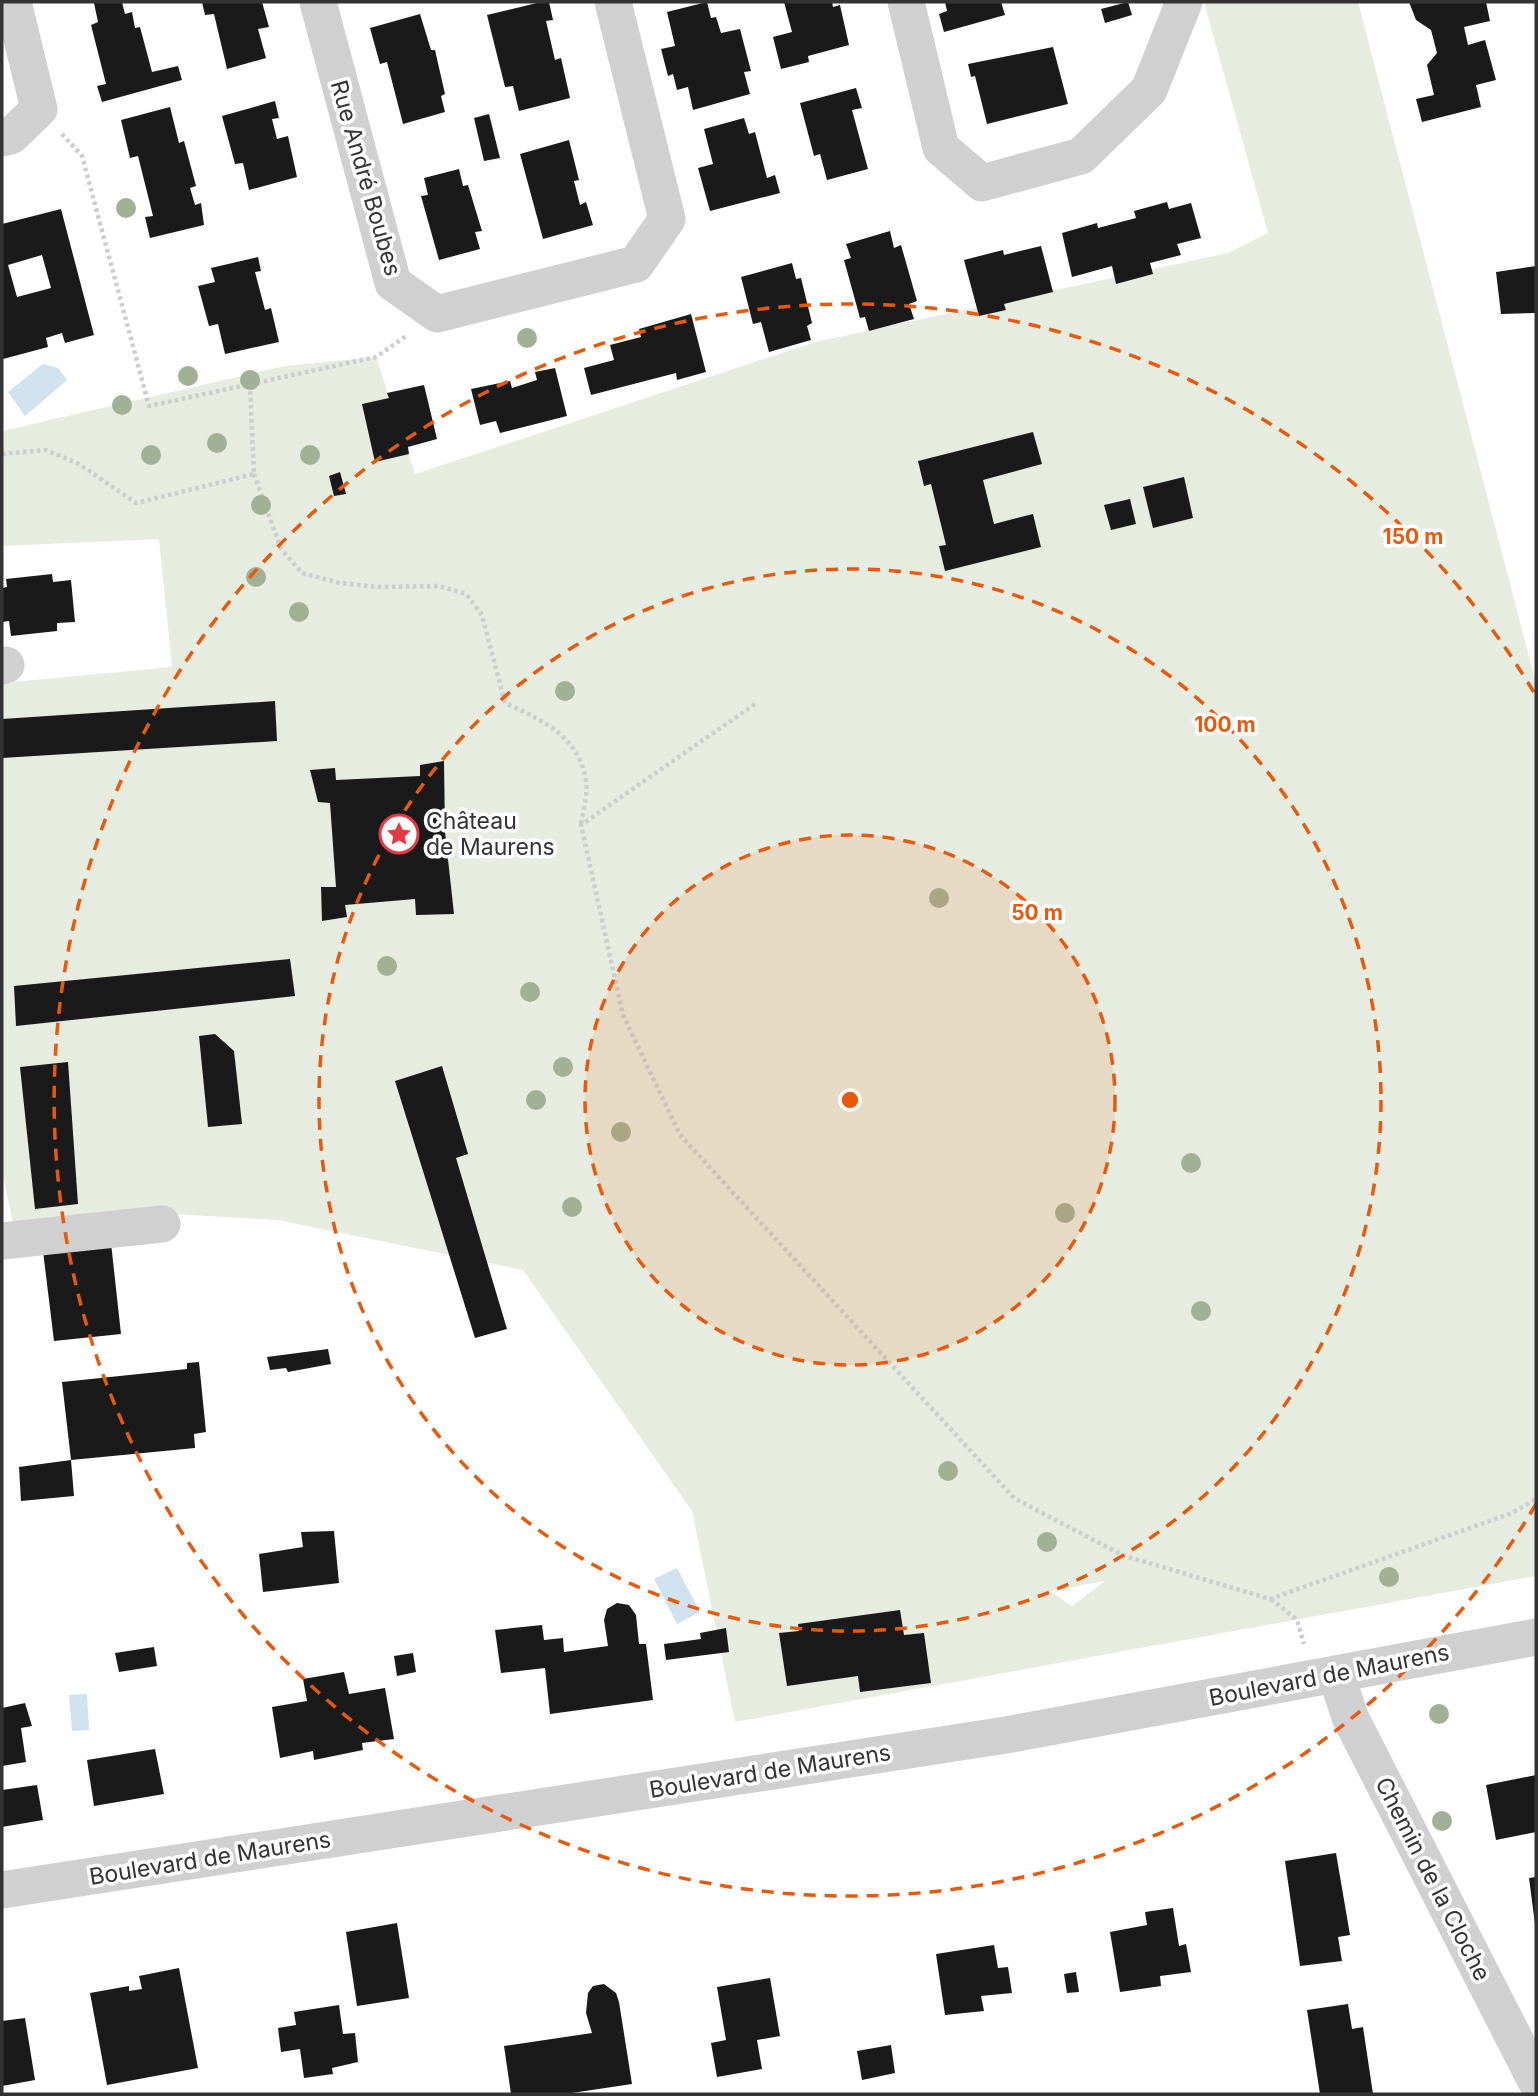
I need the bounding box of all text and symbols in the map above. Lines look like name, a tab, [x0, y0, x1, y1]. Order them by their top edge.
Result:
street label: Rue André Boubes	[325, 77, 407, 279]
text: 150 m	[1383, 524, 1443, 549]
text: 100 m	[1194, 712, 1256, 737]
place label: Château de Maurens	[426, 807, 555, 861]
place icon: Château de Maurens	[378, 813, 420, 855]
text: 50 m	[1011, 900, 1063, 925]
centre of rings	[838, 1088, 862, 1112]
street label: Boulevard de Maurens	[1206, 1638, 1452, 1712]
street label: Boulevard de Maurens	[647, 1738, 893, 1804]
street label: Chemin de la Cloche	[1369, 1772, 1497, 1986]
street label: Boulevard de Maurens	[87, 1825, 333, 1891]

